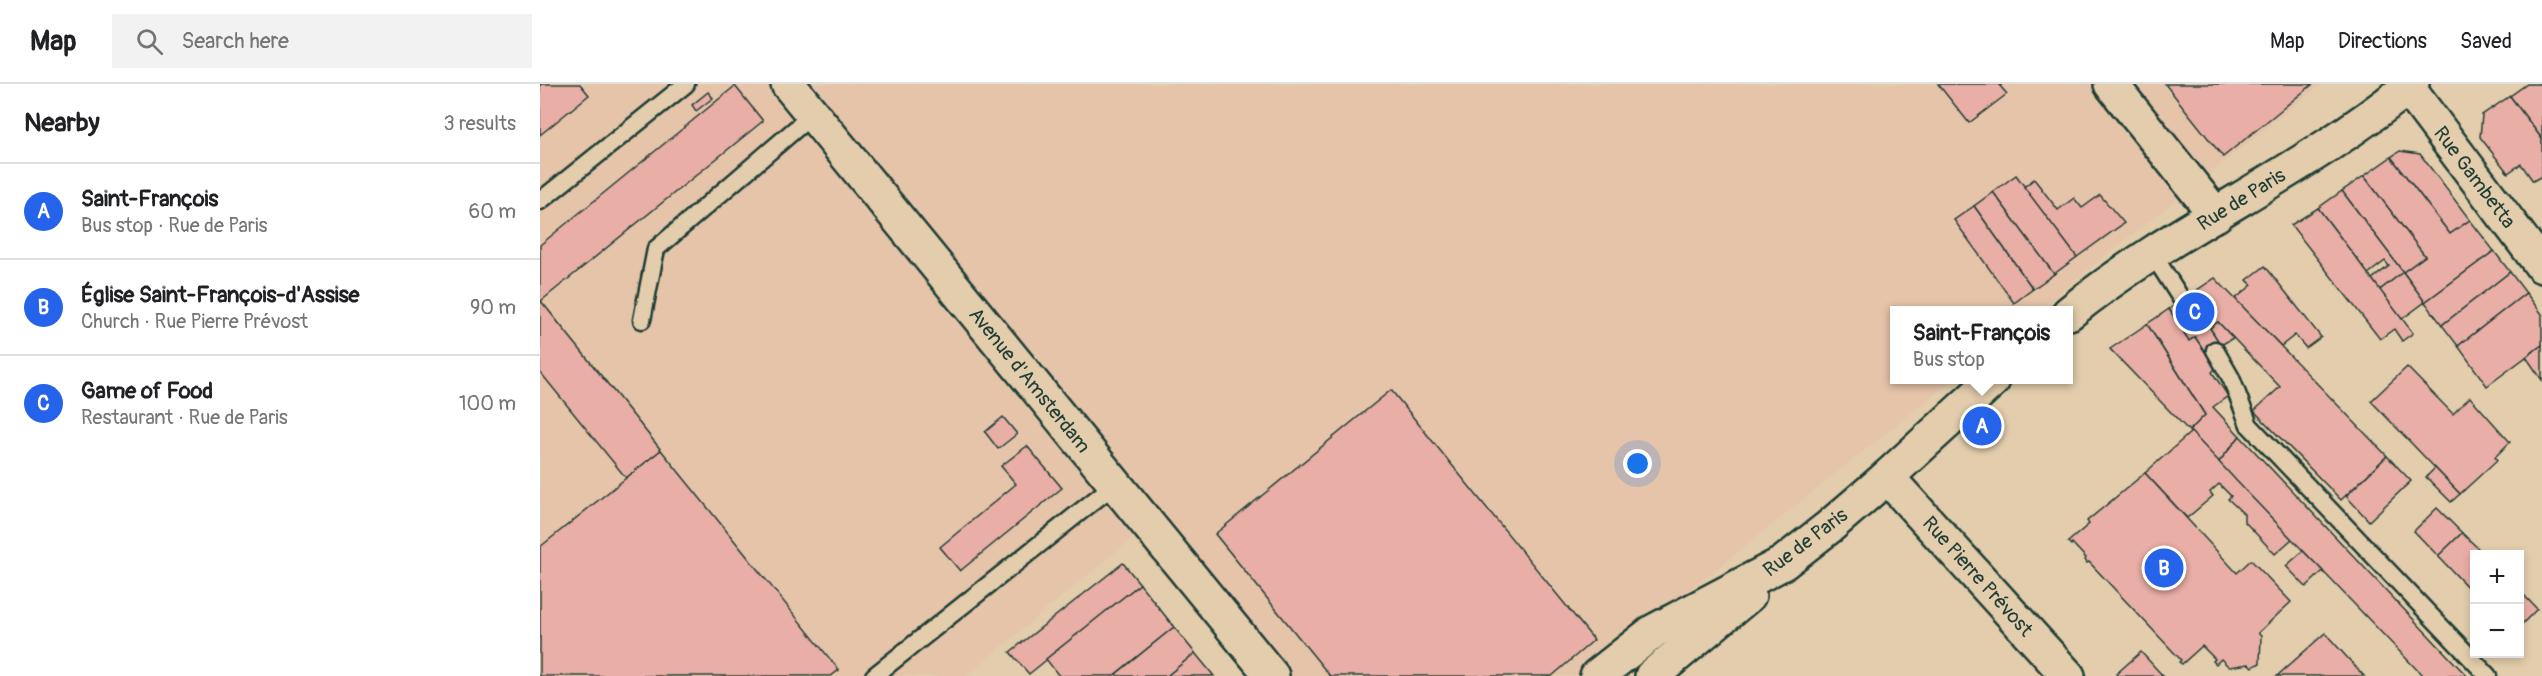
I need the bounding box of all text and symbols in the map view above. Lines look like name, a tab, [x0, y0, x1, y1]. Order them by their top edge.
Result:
search box	[112, 14, 532, 68]
text: Map	[30, 24, 76, 59]
icon: search	[133, 25, 166, 58]
text: Search here	[181, 27, 289, 55]
text: Map	[2270, 28, 2305, 55]
text: Directions	[2338, 28, 2427, 55]
text: Saved	[2460, 28, 2512, 55]
text: Nearby	[24, 107, 100, 139]
text: 3 results	[444, 111, 516, 136]
street label: Rue Gambetta	[2428, 121, 2521, 233]
street label: Rue de Paris	[2193, 163, 2290, 236]
text: Saint-François	[81, 185, 218, 213]
text: A	[37, 199, 50, 224]
text: 60 m	[469, 199, 516, 224]
text: Bus stop · Rue de Paris	[81, 213, 267, 238]
text: Église Saint-François-d'Assise	[81, 281, 359, 309]
pin: C	[2176, 290, 2214, 334]
text: B	[38, 295, 49, 320]
text: 90 m	[470, 295, 516, 320]
street label: Avenue d'Amsterdam	[963, 302, 1096, 458]
popup	[1890, 306, 2073, 384]
text: Church · Rue Pierre Prévost	[81, 309, 308, 334]
text: Saint-François	[1913, 319, 2050, 347]
text: Bus stop	[1913, 347, 1985, 372]
text: Game of Food	[81, 377, 213, 405]
text: C	[37, 391, 50, 416]
text: 100 m	[459, 391, 516, 416]
pin: A	[1962, 404, 2002, 448]
text: Restaurant · Rue de Paris	[81, 405, 288, 430]
your location	[1623, 449, 1652, 478]
street label: Rue de Paris	[1758, 503, 1852, 582]
street label: Rue Pierre Prévost	[1917, 511, 2039, 642]
pin: B	[2144, 546, 2184, 590]
map controls	[2470, 550, 2524, 658]
button: +	[2470, 550, 2524, 604]
button: −	[2470, 604, 2524, 658]

